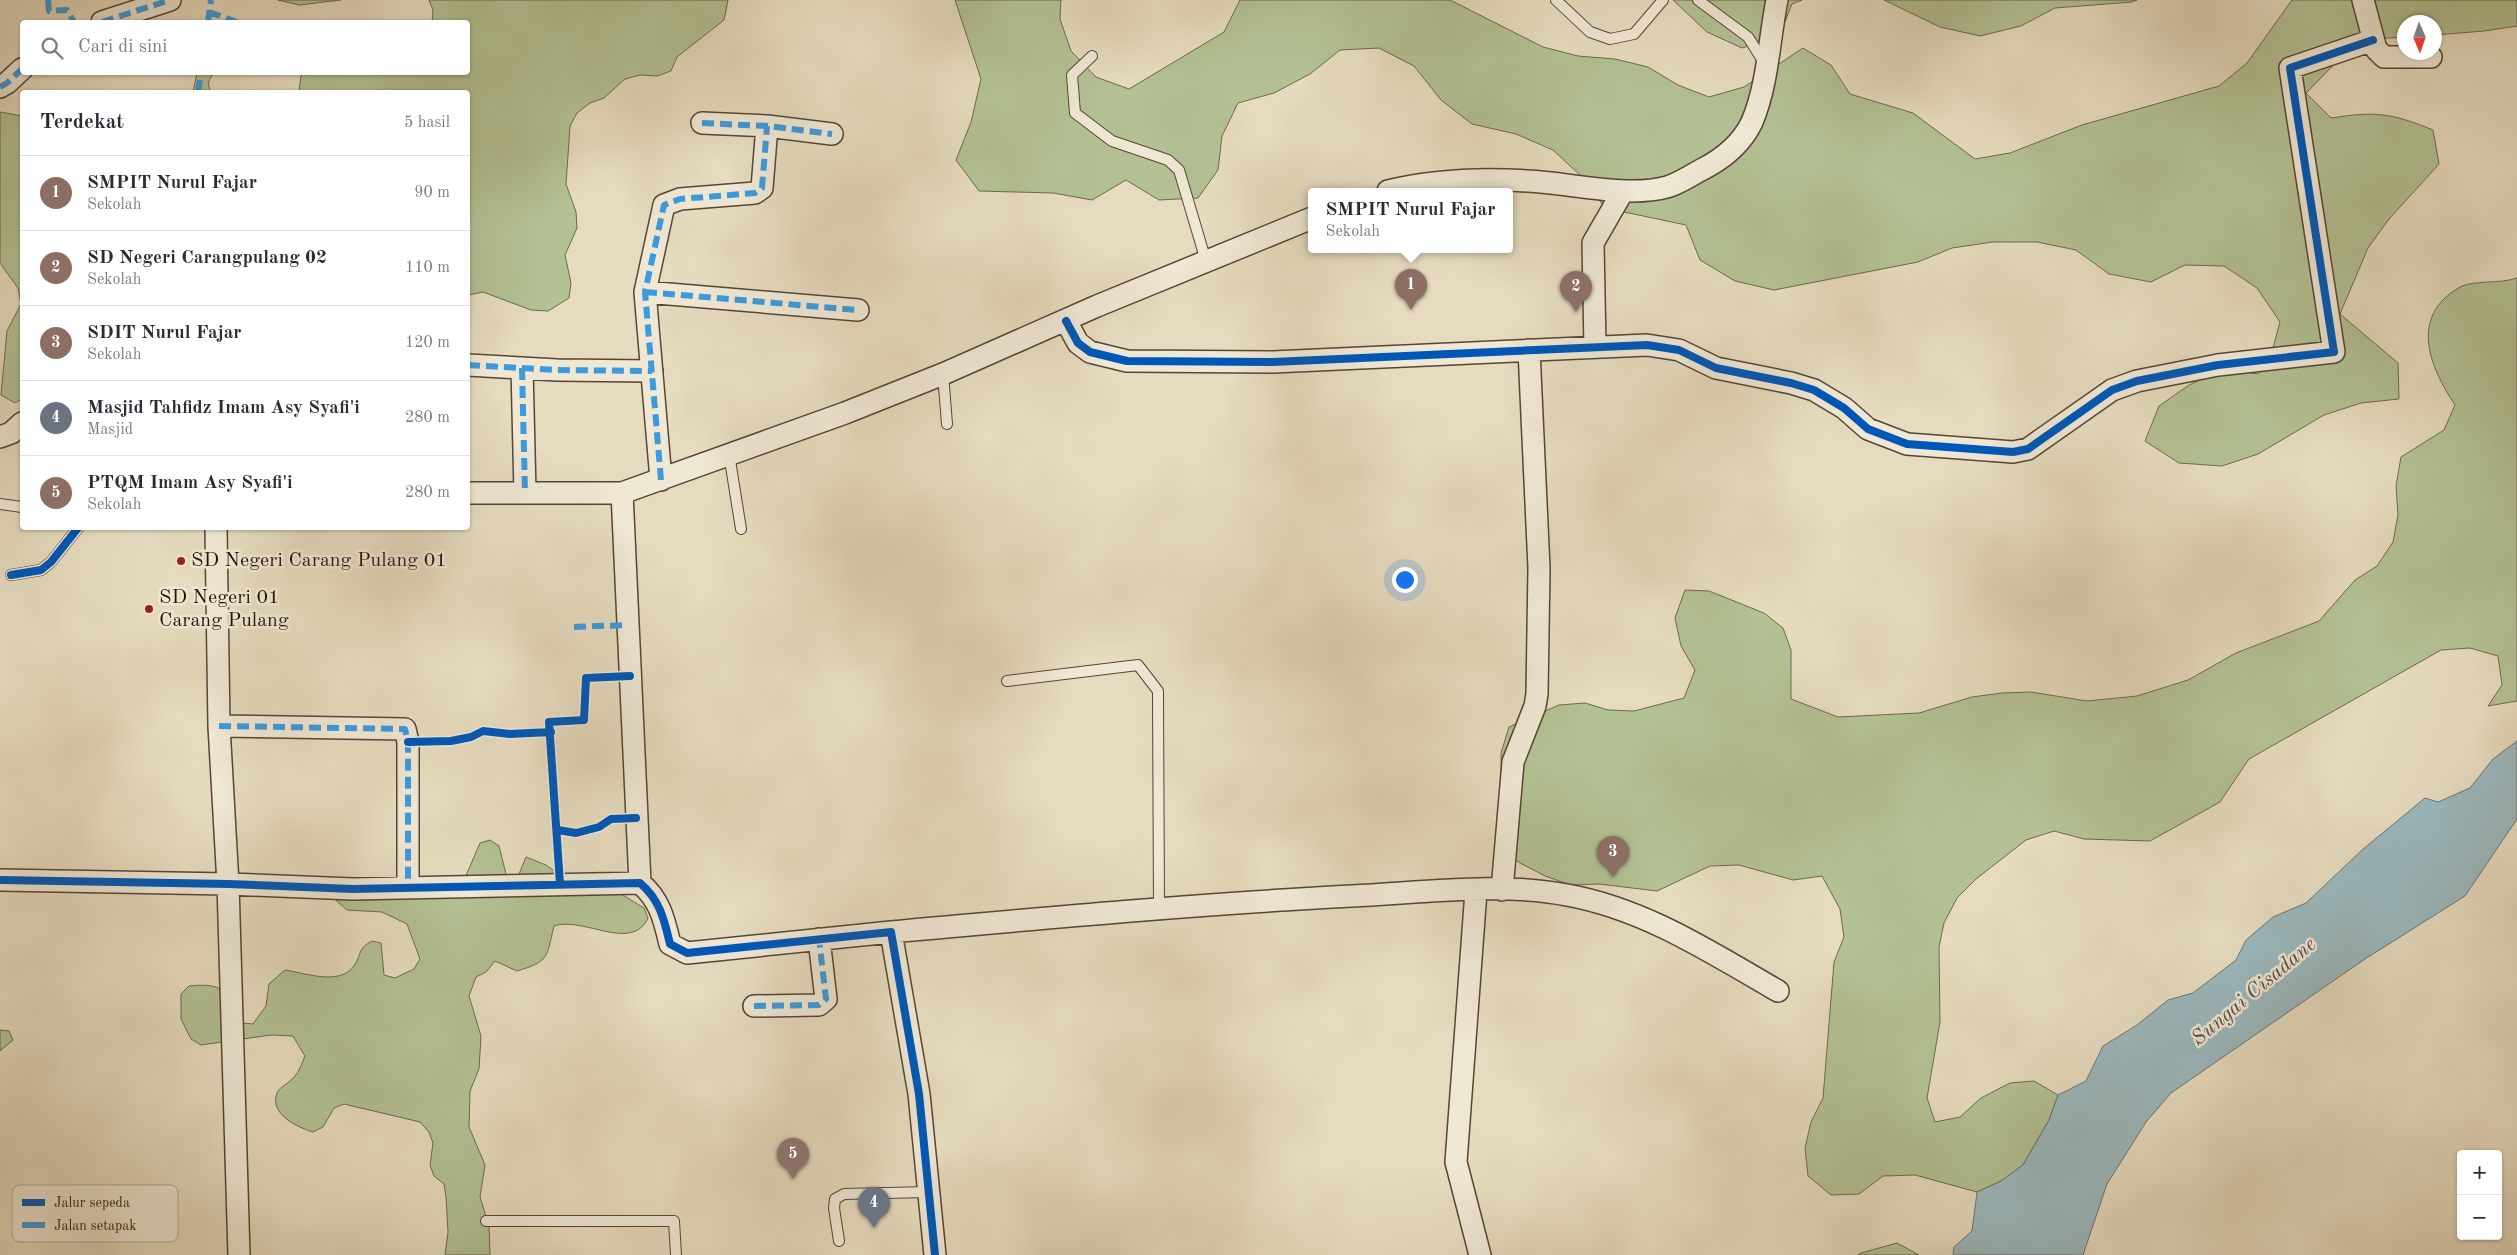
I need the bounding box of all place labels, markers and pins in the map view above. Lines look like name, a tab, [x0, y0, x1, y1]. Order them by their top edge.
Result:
pin: 1	[1395, 269, 1427, 310]
pin: 2	[1560, 271, 1592, 312]
place label: SD Negeri Carang Pulang 01	[191, 551, 447, 571]
marker: SD Negeri Carang Pulang 01	[175, 555, 187, 567]
place label: SD Negeri 01 Carang Pulang	[159, 588, 289, 631]
marker: SD Negeri 01 Carang Pulang	[143, 603, 155, 615]
pin: 3	[1597, 836, 1629, 877]
pin: 5	[777, 1138, 809, 1179]
pin: 4	[858, 1187, 890, 1228]

